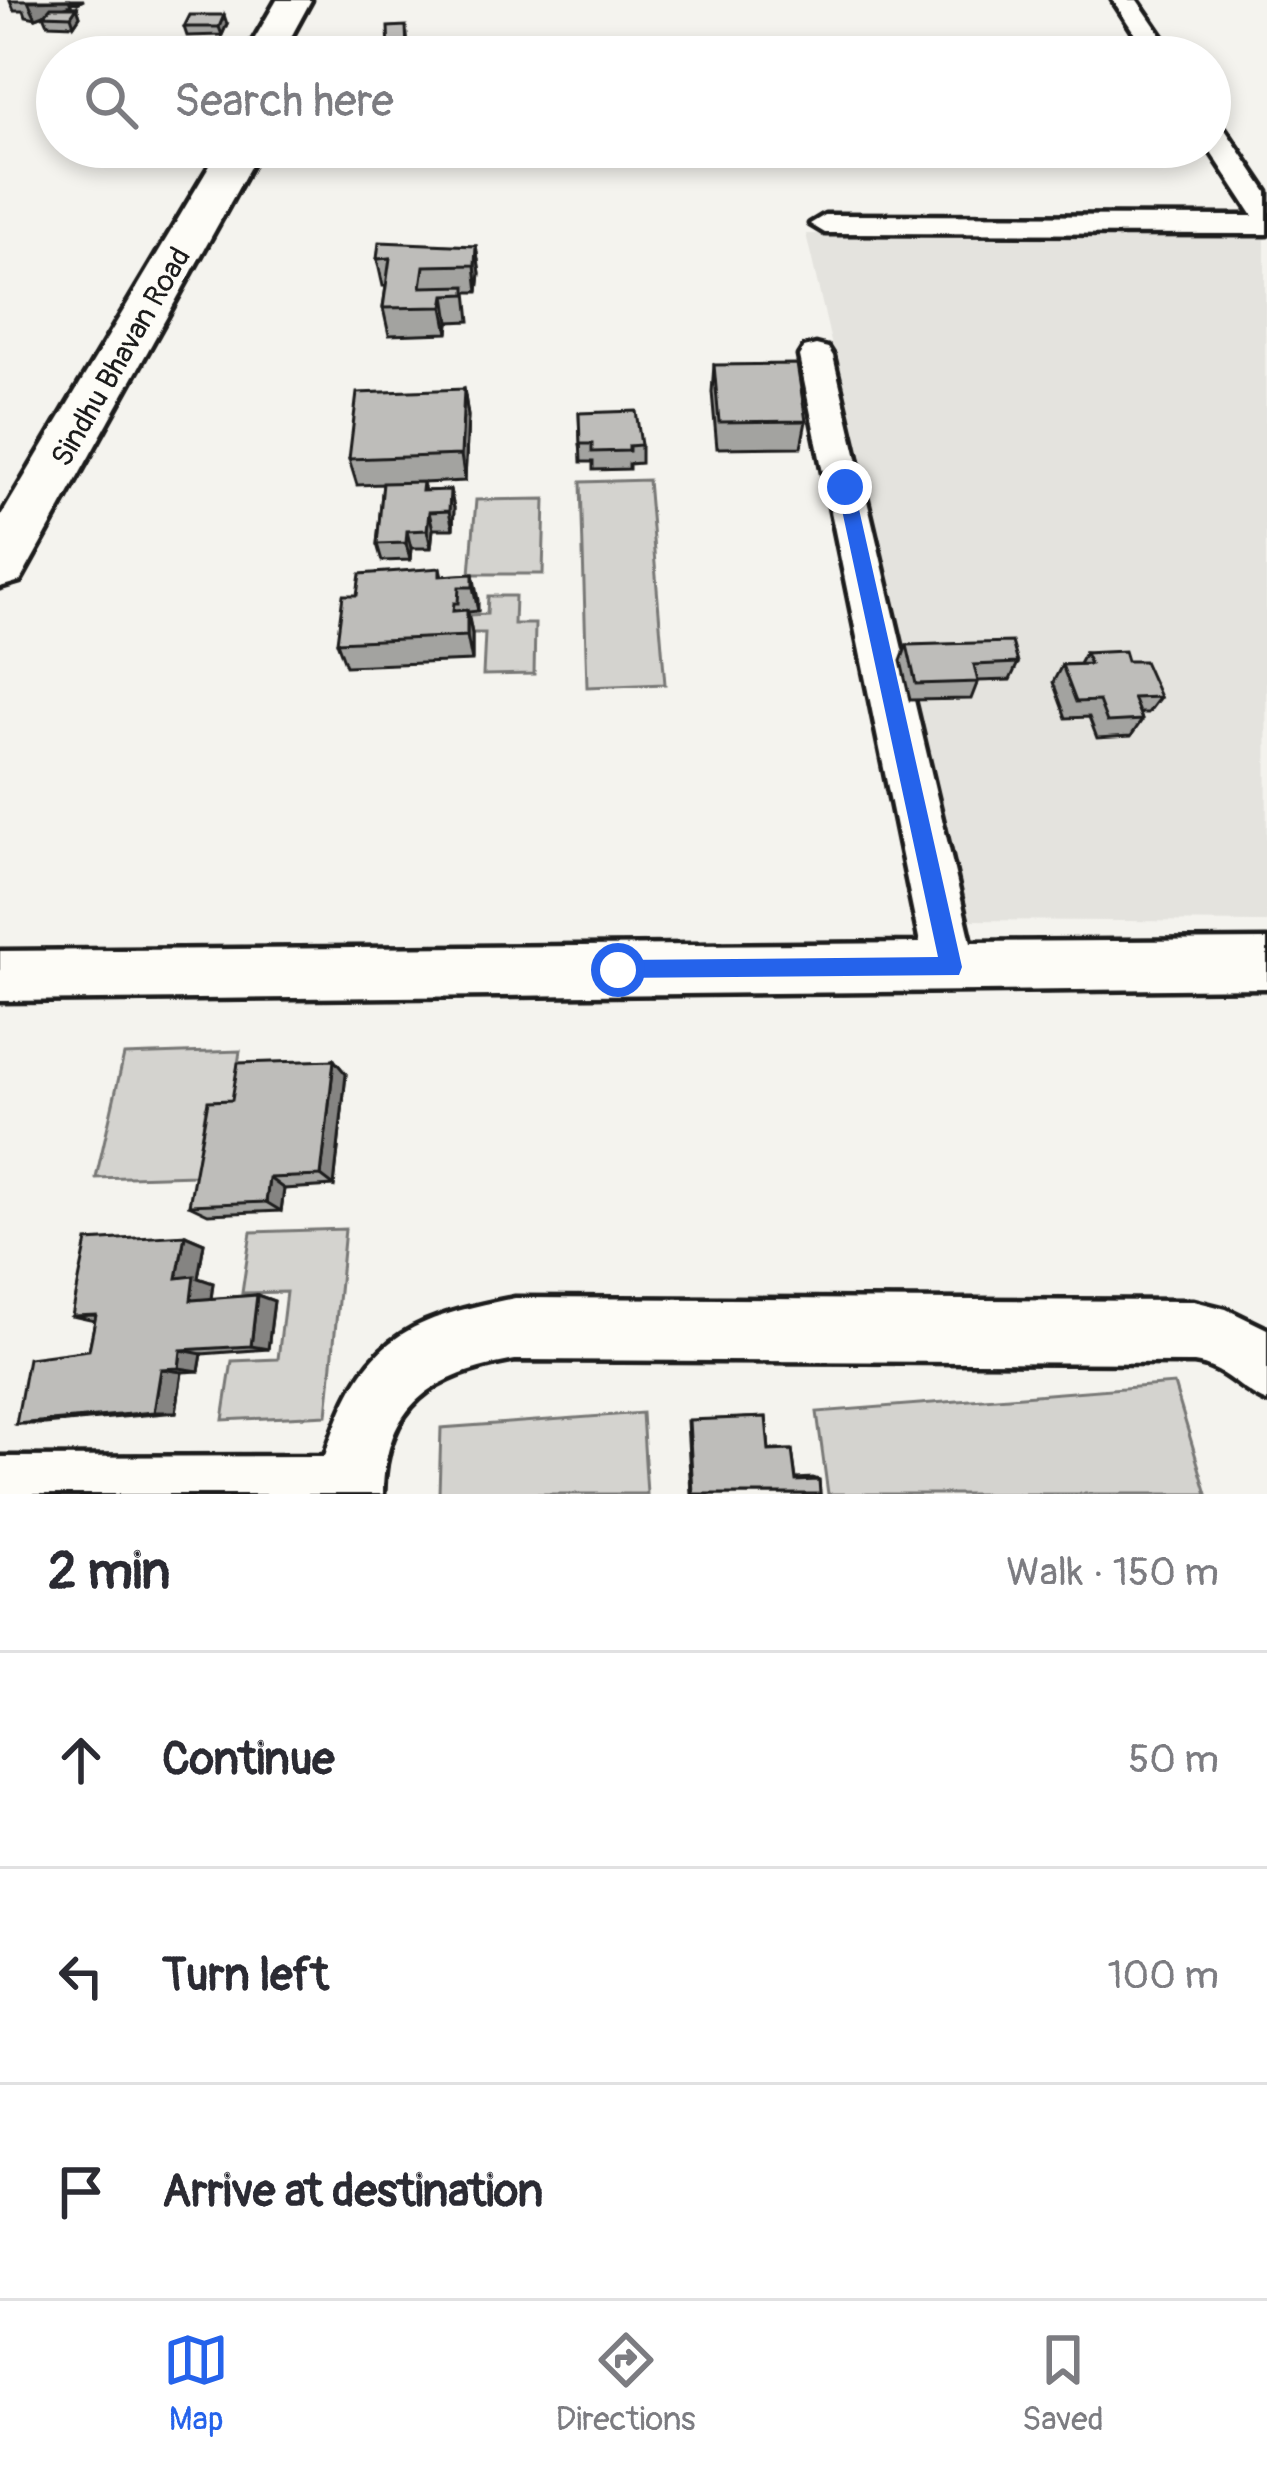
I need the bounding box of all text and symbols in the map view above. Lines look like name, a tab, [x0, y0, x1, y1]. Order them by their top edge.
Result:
search box	[36, 36, 1231, 168]
icon: search	[78, 69, 144, 135]
text: Search here	[174, 74, 394, 130]
street label: Sindhu Bhavan Road	[43, 241, 199, 473]
route end	[818, 460, 872, 514]
route start	[591, 943, 645, 997]
text: 2 min	[48, 1540, 170, 1604]
text: Walk · 150 m	[1006, 1548, 1219, 1597]
icon: ahead	[48, 1727, 114, 1793]
text: Continue	[162, 1732, 335, 1788]
text: 50 m	[1128, 1735, 1219, 1784]
icon: left	[48, 1943, 114, 2009]
text: Turn left	[162, 1948, 329, 2004]
text: 100 m	[1107, 1951, 1219, 2000]
icon: arrive	[48, 2159, 114, 2225]
text: Arrive at destination	[162, 2164, 543, 2220]
tab: Map	[163, 2327, 229, 2440]
tab: Directions	[556, 2327, 696, 2440]
tab: Saved	[1022, 2327, 1104, 2440]

